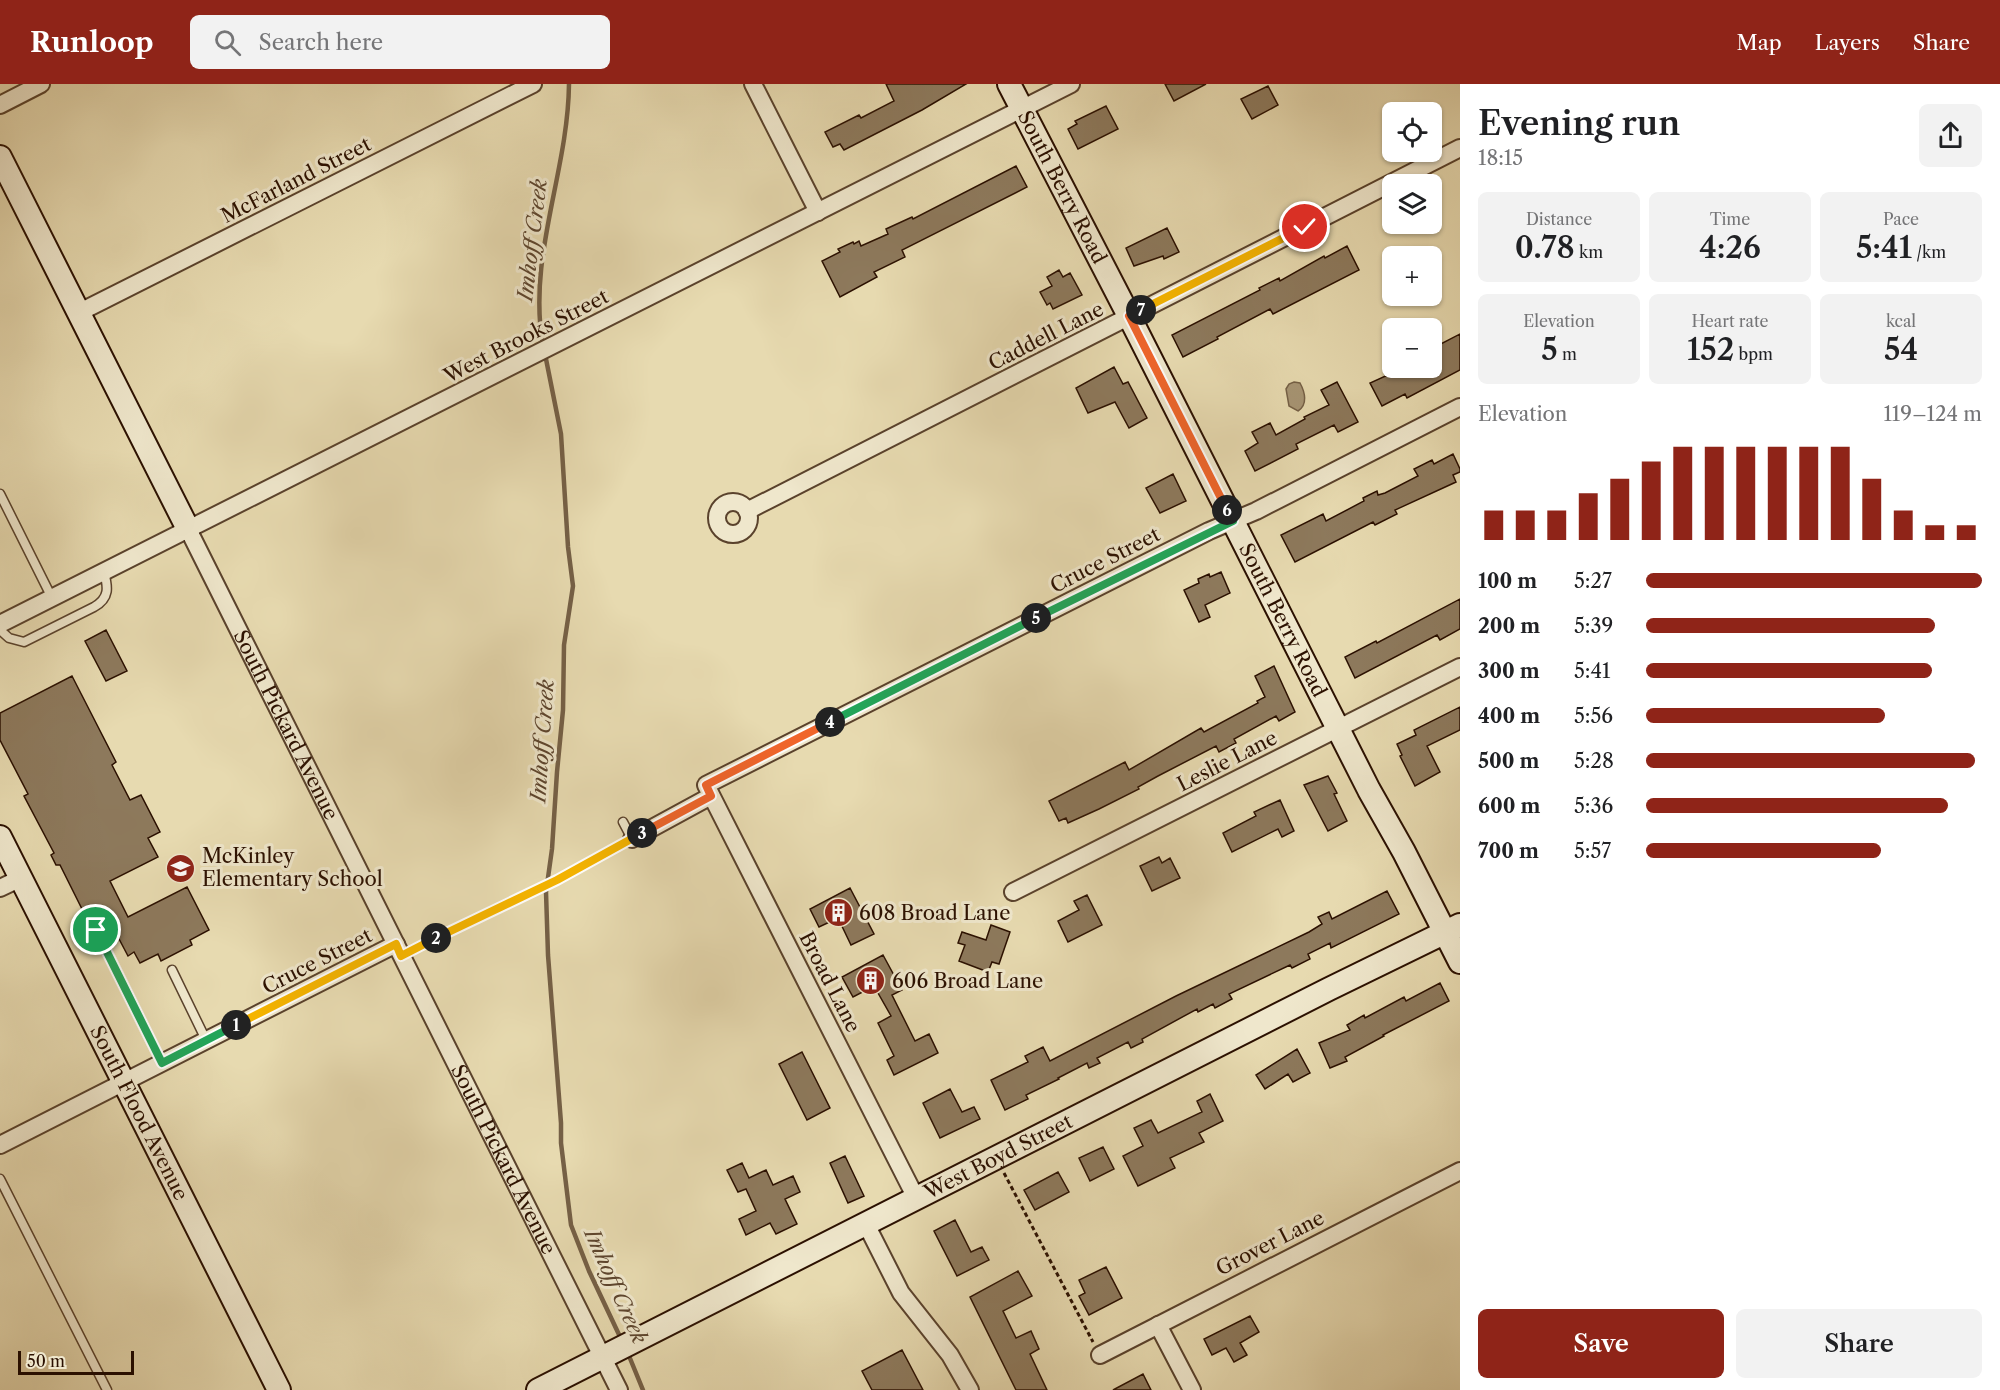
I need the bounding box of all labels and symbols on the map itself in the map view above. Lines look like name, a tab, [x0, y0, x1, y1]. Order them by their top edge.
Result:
street label: South Berry Road	[1013, 107, 1112, 268]
street label: McFarland Street	[217, 132, 375, 228]
water label: Imhoff Creek	[512, 177, 552, 305]
pin	[1279, 201, 1330, 252]
street label: West Brooks Street	[439, 284, 612, 388]
pin: 7	[1126, 295, 1156, 325]
street label: Caddell Lane	[984, 297, 1108, 375]
pin: 6	[1212, 495, 1242, 525]
street label: Cruce Street	[1046, 522, 1164, 598]
street label: South Berry Road	[1234, 539, 1332, 701]
pin: 5	[1021, 603, 1051, 633]
street label: South Pickard Avenue	[229, 626, 344, 824]
water label: Imhoff Creek	[525, 679, 559, 805]
pin: 4	[815, 707, 845, 737]
street label: Leslie Lane	[1173, 726, 1281, 796]
pin: 3	[627, 818, 657, 848]
place label: McKinley Elementary School	[202, 844, 383, 891]
school or university icon: McKinley Elementary School	[165, 852, 197, 884]
building icon: 608 Broad Lane	[822, 897, 854, 929]
place label: 608 Broad Lane	[859, 901, 1010, 925]
pin	[70, 904, 121, 955]
street label: Cruce Street	[258, 923, 376, 999]
pin: 2	[421, 923, 451, 953]
street label: Broad Lane	[794, 928, 866, 1036]
building icon: 606 Broad Lane	[855, 965, 887, 997]
place label: 606 Broad Lane	[892, 969, 1043, 993]
pin: 1	[221, 1010, 251, 1040]
street label: South Flood Avenue	[85, 1021, 193, 1204]
street label: South Pickard Avenue	[446, 1061, 561, 1258]
street label: West Boyd Street	[919, 1109, 1076, 1205]
street label: Grover Lane	[1212, 1205, 1328, 1281]
water label: Imhoff Creek	[579, 1223, 652, 1347]
scale bar	[18, 1348, 134, 1376]

